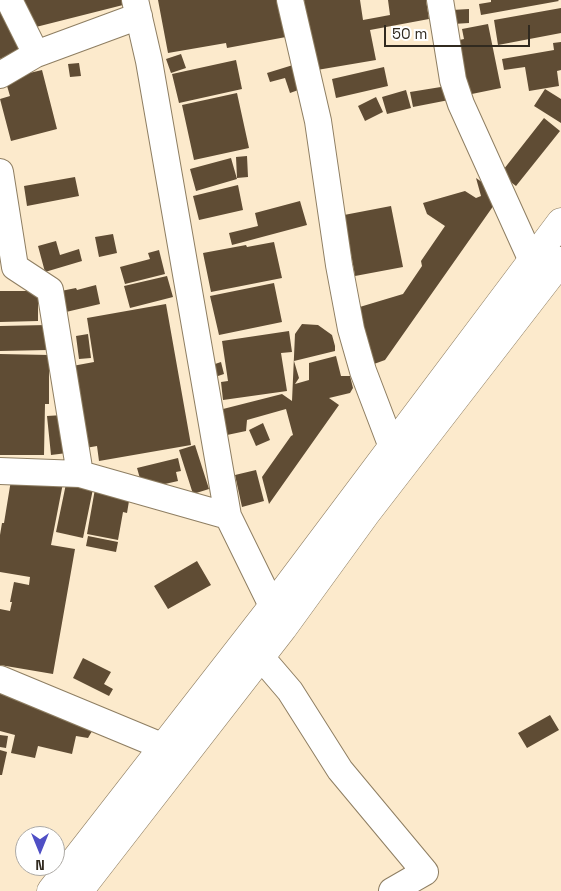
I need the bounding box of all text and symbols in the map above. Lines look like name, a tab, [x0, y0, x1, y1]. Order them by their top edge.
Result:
scale bar	[386, 15, 532, 47]
text: 50 m	[392, 24, 427, 43]
north arrow	[15, 826, 65, 876]
text: N	[35, 856, 45, 874]

